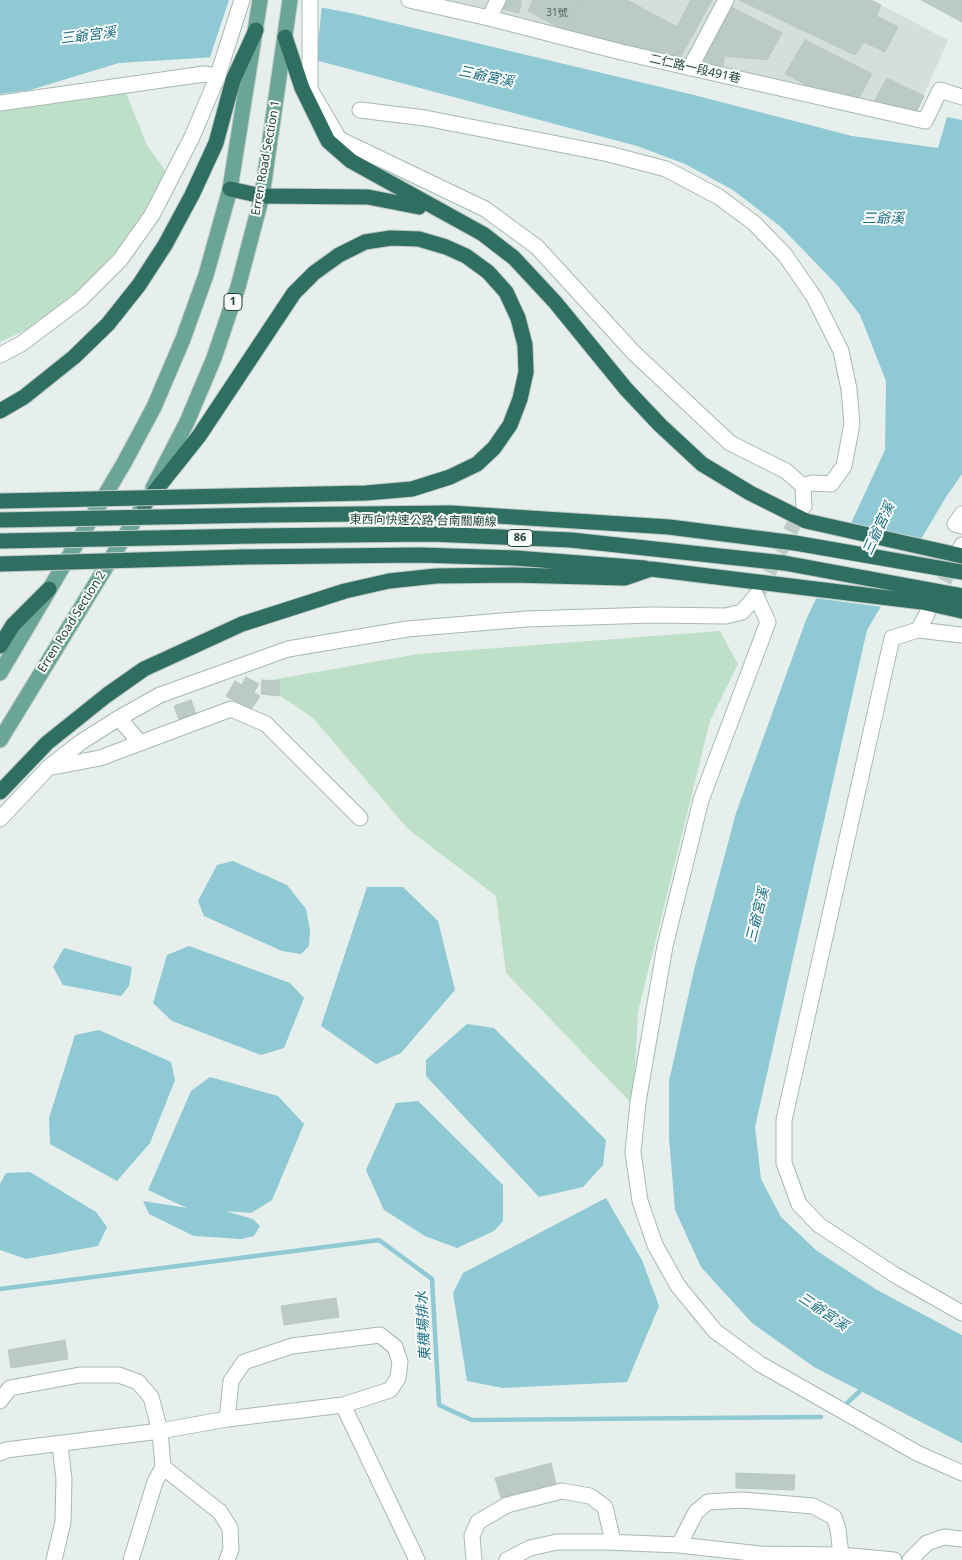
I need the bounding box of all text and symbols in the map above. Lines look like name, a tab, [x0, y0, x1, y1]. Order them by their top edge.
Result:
house number: 31號	[546, 7, 568, 19]
water label: 三爺宮溪	[59, 24, 117, 48]
street label: 二仁路一段491巷	[648, 52, 742, 86]
water label: 三爺宮溪	[457, 63, 515, 91]
street label: Erren Road Section 1	[249, 99, 283, 217]
water label: 三爺溪	[862, 211, 904, 227]
road number: 1	[224, 294, 242, 310]
water label: 三爺宮溪	[860, 500, 898, 558]
street label: 東西向快速公路 台南關廟線	[349, 513, 497, 529]
road number: 86	[508, 530, 532, 546]
street label: Erren Road Section 2	[35, 569, 109, 675]
water label: 三爺宮溪	[743, 886, 773, 944]
water label: 三爺宮溪	[795, 1289, 851, 1335]
water label: 東機場排水	[414, 1291, 434, 1361]

